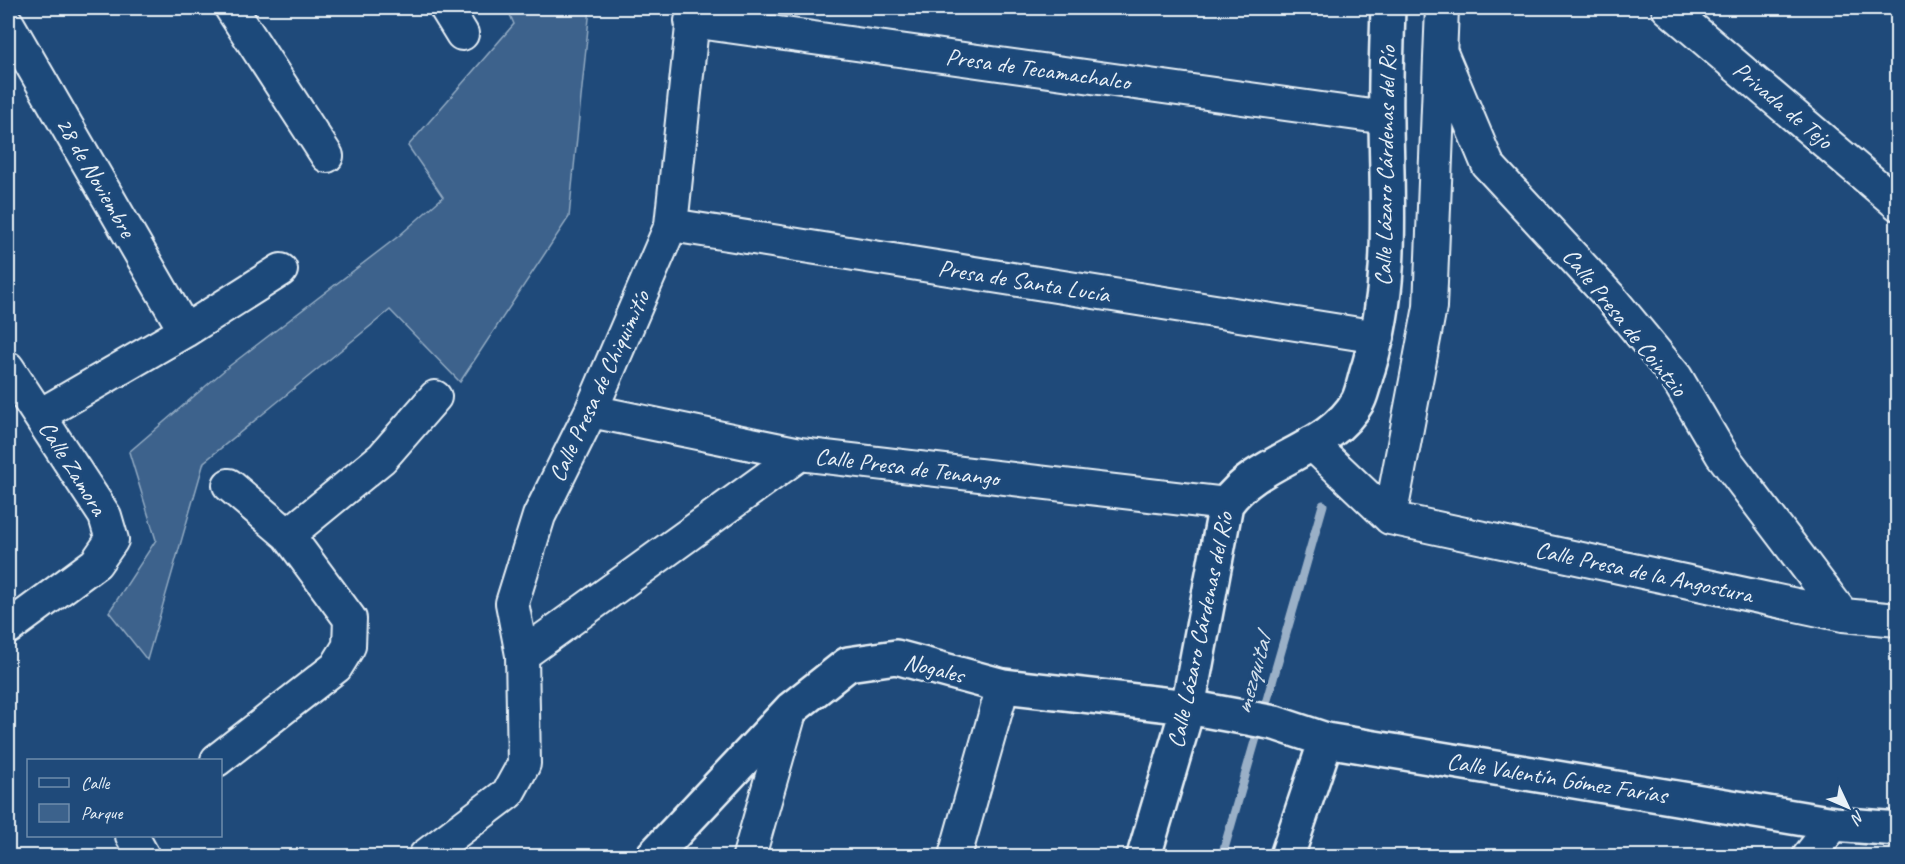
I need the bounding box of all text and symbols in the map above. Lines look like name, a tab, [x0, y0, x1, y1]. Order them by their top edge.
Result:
street label: Presa de Tecamachalco	[944, 41, 1134, 97]
street label: Calle Lázaro Cárdenas del Río	[1368, 44, 1402, 286]
street label: Privada de Tejo	[1727, 55, 1840, 156]
street label: 28 de Noviembre	[50, 112, 144, 244]
street label: Calle Presa de Cointzio	[1556, 242, 1695, 403]
street label: Presa de Santa Lucía	[936, 253, 1113, 310]
street label: Calle Presa de Chiquimitío	[542, 284, 657, 486]
street label: Calle Zamora	[32, 415, 115, 522]
street label: Calle Presa de Tenango	[813, 441, 1003, 493]
street label: Calle Lázaro Cárdenas del Río	[1160, 508, 1240, 751]
street label: Calle Presa de la Angostura	[1533, 534, 1757, 610]
water label: mezquital	[1226, 624, 1282, 718]
street label: Nogales	[901, 646, 969, 690]
street label: Calle Valentín Gómez Farías	[1445, 746, 1672, 811]
legend	[27, 759, 222, 837]
text: Calle	[81, 772, 110, 794]
north arrow	[1818, 777, 1878, 837]
text: Parque	[81, 802, 123, 824]
text: N	[1845, 806, 1869, 829]

